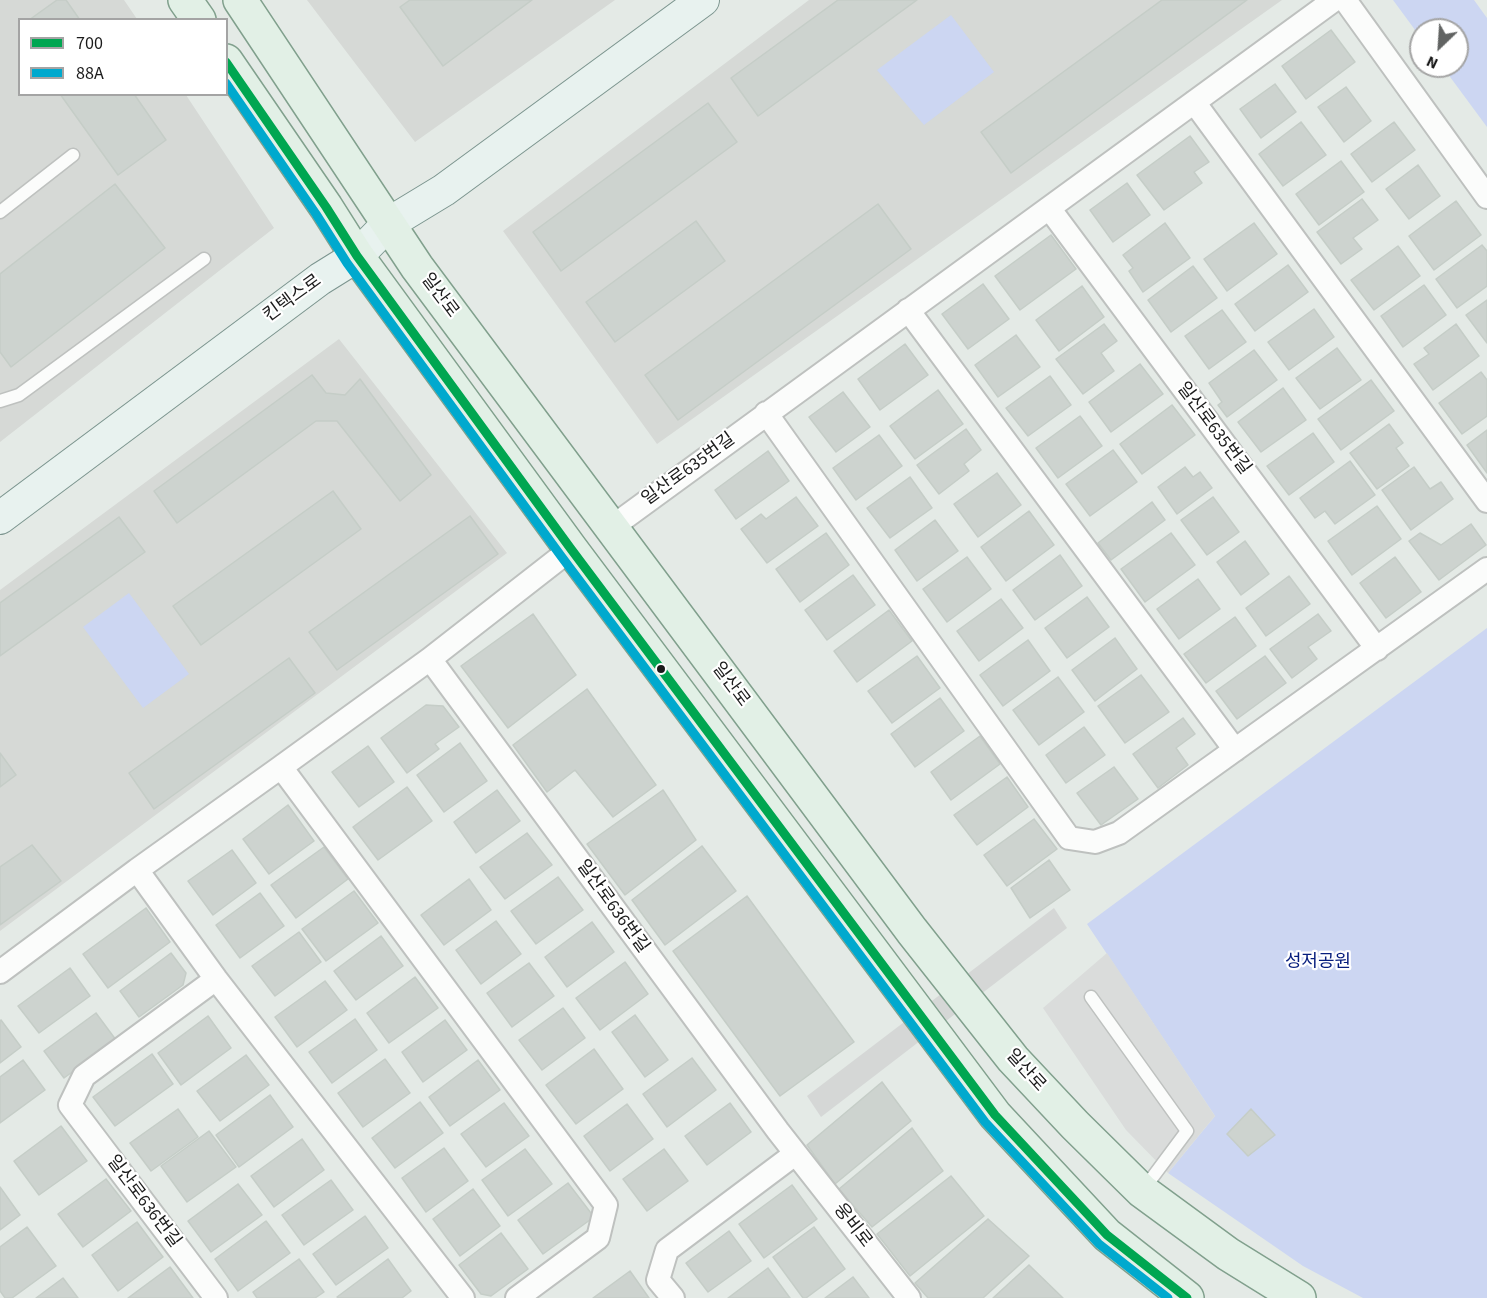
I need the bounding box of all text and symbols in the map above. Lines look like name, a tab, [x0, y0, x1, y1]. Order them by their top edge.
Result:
legend	[18, 18, 228, 96]
north arrow	[1409, 18, 1469, 78]
text: 700	[76, 31, 103, 56]
text: N	[1423, 50, 1442, 75]
text: 88A	[76, 61, 104, 86]
street label: 일산로	[415, 270, 463, 322]
street label: 킨텍스로	[260, 271, 326, 327]
street label: 일산로635번길	[1171, 379, 1255, 479]
street label: 일산로635번길	[638, 429, 740, 511]
street label: 일산로	[706, 659, 754, 711]
unlabelled marker	[655, 663, 667, 675]
street label: 일산로636번길	[571, 856, 653, 958]
park label: 성저공원	[1285, 952, 1351, 974]
street label: 일산로	[1000, 1045, 1050, 1097]
street label: 일산로636번길	[101, 1152, 185, 1252]
street label: 웅비로	[828, 1200, 876, 1252]

